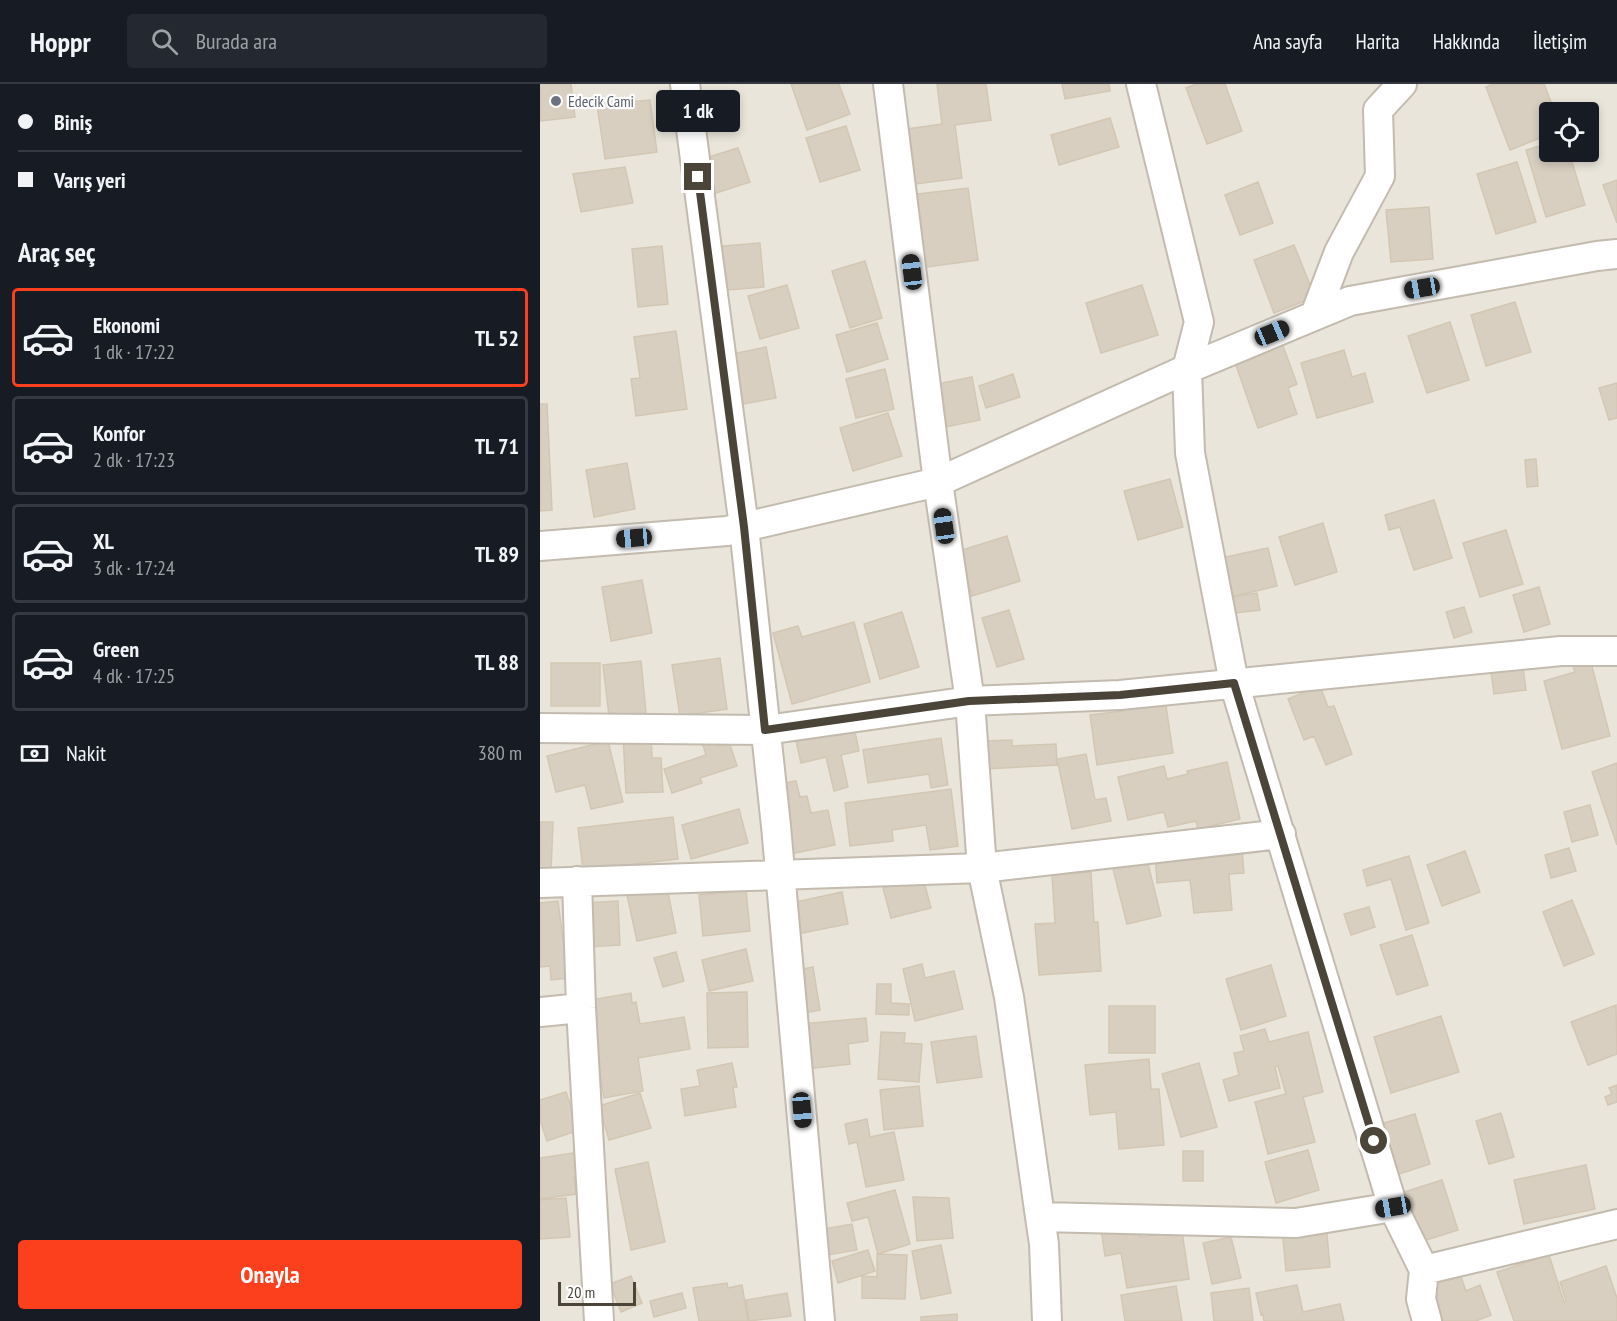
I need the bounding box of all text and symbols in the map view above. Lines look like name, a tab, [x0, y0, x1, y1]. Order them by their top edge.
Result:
search box	[127, 14, 547, 68]
text: Hoppr	[30, 23, 91, 60]
icon: search	[148, 25, 181, 58]
text: Burada ara	[196, 27, 277, 55]
text: Ana sayfa	[1253, 28, 1322, 55]
text: Harita	[1355, 28, 1400, 55]
text: Hakkında	[1433, 28, 1500, 55]
text: İletişim	[1533, 28, 1587, 55]
callout: 1 dk	[656, 90, 740, 132]
place label: Edecik Cami	[568, 91, 634, 111]
marker: Edecik Cami	[549, 94, 563, 108]
text: 1 dk	[683, 98, 713, 124]
map controls	[1539, 102, 1599, 162]
button: locate	[1539, 102, 1599, 162]
text: Biniş	[54, 108, 92, 136]
route end	[684, 163, 711, 190]
text: Varış yeri	[54, 166, 126, 194]
text: Araç seç	[18, 235, 96, 269]
car	[901, 253, 923, 291]
car	[1403, 276, 1441, 300]
icon: car	[21, 311, 75, 365]
text: Ekonomi	[93, 311, 160, 339]
car	[1252, 318, 1292, 348]
text: TL 52	[475, 324, 519, 352]
text: 1 dk · 17:22	[93, 339, 175, 365]
icon: car	[21, 419, 75, 473]
text: Konfor	[93, 419, 145, 447]
text: TL 71	[475, 432, 519, 460]
text: 2 dk · 17:23	[93, 447, 175, 473]
car	[933, 507, 955, 545]
icon: car	[21, 527, 75, 581]
text: XL	[93, 527, 114, 555]
car	[615, 527, 653, 549]
text: TL 89	[475, 540, 519, 568]
text: 3 dk · 17:24	[93, 555, 175, 581]
icon: car	[21, 635, 75, 689]
text: Green	[93, 635, 139, 663]
text: TL 88	[475, 648, 519, 676]
text: 4 dk · 17:25	[93, 663, 175, 689]
icon: cash	[18, 737, 51, 770]
text: Nakit	[66, 739, 106, 767]
text: 380 m	[478, 740, 522, 766]
car	[791, 1091, 813, 1129]
route start	[1360, 1127, 1387, 1154]
car	[1374, 1195, 1412, 1219]
button: Onayla	[18, 1240, 522, 1309]
scale bar	[558, 1279, 636, 1306]
text: 20 m	[567, 1282, 595, 1302]

